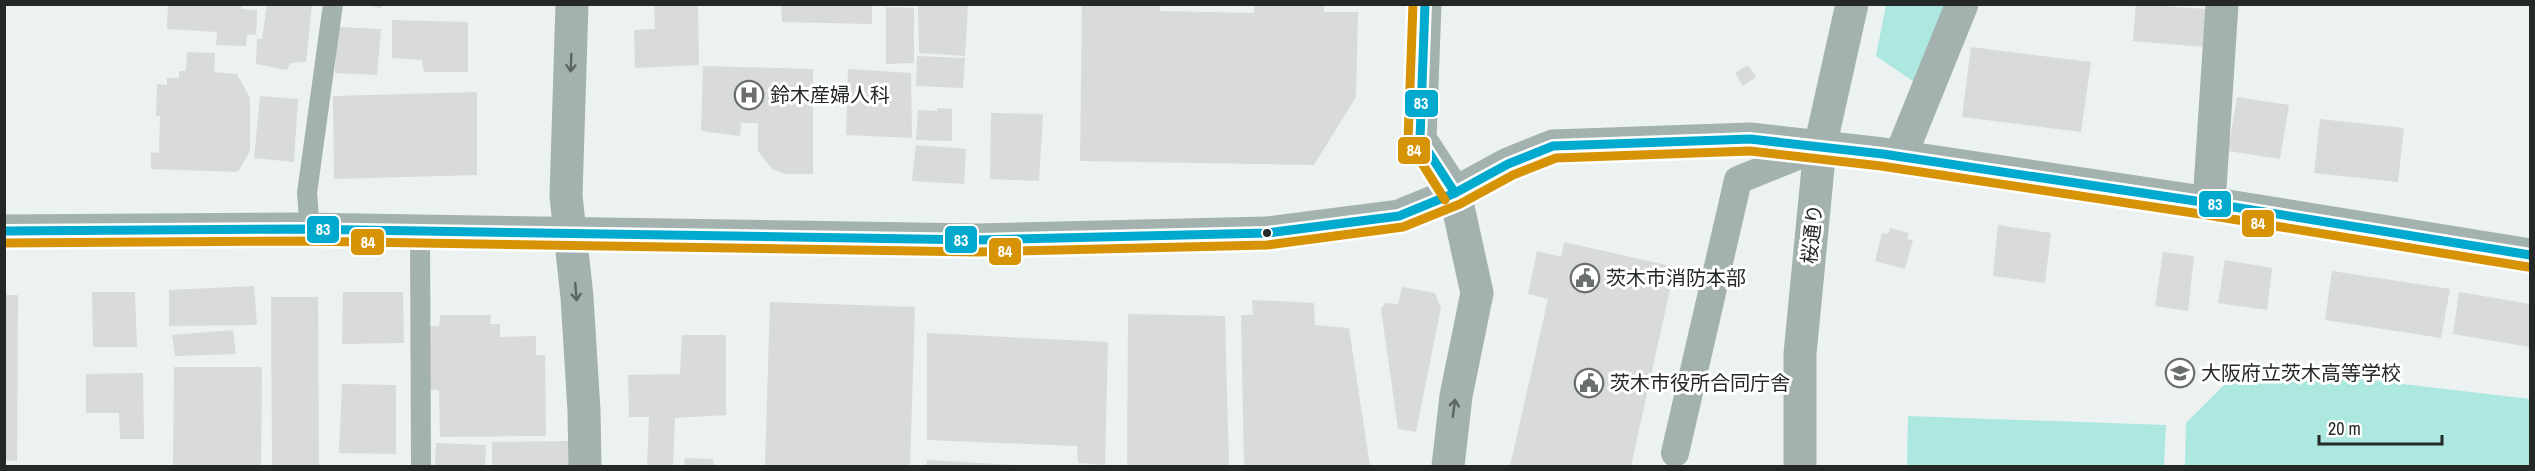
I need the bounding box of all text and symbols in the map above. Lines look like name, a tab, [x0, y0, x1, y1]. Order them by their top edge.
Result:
one-way arrow	[565, 52, 576, 72]
hospital icon: 鈴木産婦人科	[733, 79, 765, 111]
place label: 鈴木産婦人科	[770, 81, 890, 108]
line badge: 83	[1404, 89, 1439, 118]
text: 83	[1414, 92, 1428, 114]
line badge: 84	[1397, 136, 1431, 165]
text: 84	[1407, 139, 1422, 161]
line badge: 83	[2198, 190, 2232, 218]
text: 83	[2208, 193, 2222, 215]
street label: 桜通り	[1795, 203, 1828, 265]
line badge: 84	[2241, 209, 2275, 238]
text: 84	[2251, 212, 2266, 234]
line badge: 83	[306, 215, 340, 244]
text: 83	[316, 218, 330, 240]
line badge: 83	[944, 225, 978, 254]
unlabelled marker	[1261, 227, 1273, 239]
line badge: 84	[350, 228, 385, 256]
text: 83	[954, 229, 968, 251]
text: 84	[361, 231, 376, 253]
line badge: 84	[988, 237, 1022, 266]
text: 84	[998, 240, 1013, 262]
public building icon: 茨木市消防本部	[1569, 262, 1601, 294]
place label: 茨木市消防本部	[1606, 264, 1746, 291]
one-way arrow	[571, 282, 582, 302]
school or university icon: 大阪府立茨木高等学校	[2164, 357, 2196, 389]
place label: 大阪府立茨木高等学校	[2201, 359, 2401, 386]
public building icon: 茨木市役所合同庁舎	[1573, 367, 1605, 399]
place label: 茨木市役所合同庁舎	[1610, 369, 1790, 396]
one-way arrow	[1449, 399, 1460, 419]
scale bar	[2319, 408, 2442, 446]
text: 20 m	[2328, 416, 2361, 441]

